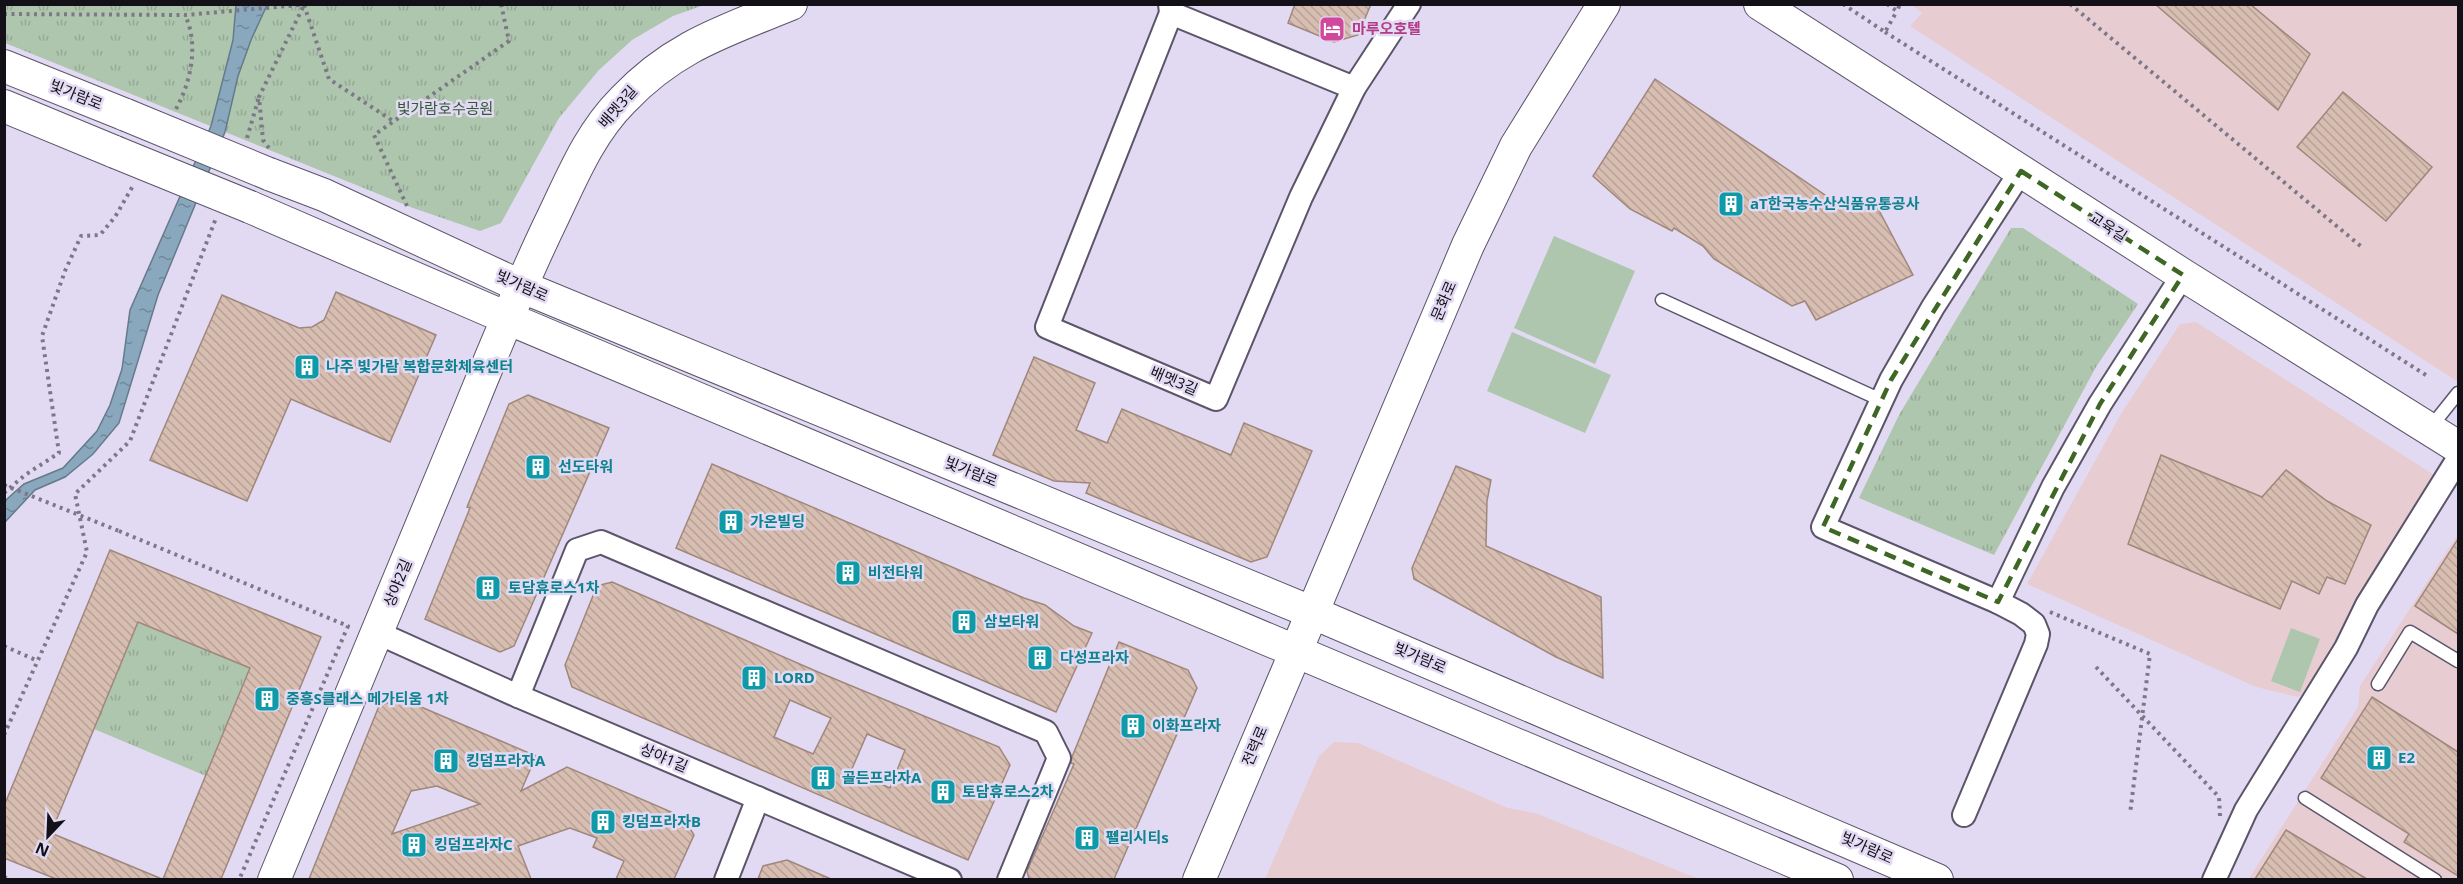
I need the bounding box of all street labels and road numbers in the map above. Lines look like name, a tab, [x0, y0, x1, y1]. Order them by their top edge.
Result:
street label: 빛가람로	[47, 74, 106, 114]
street label: 배멧3길	[593, 81, 641, 132]
street label: 교육길	[2086, 206, 2131, 246]
street label: 빛가람로	[493, 265, 552, 305]
street label: 문화로	[1426, 278, 1460, 324]
street label: 배멧3길	[1147, 361, 1201, 399]
street label: 빛가람로	[942, 451, 1001, 491]
street label: 상야2길	[378, 556, 416, 610]
street label: 빛가람로	[1391, 637, 1450, 677]
street label: 전력로	[1237, 723, 1271, 769]
street label: 상야1길	[637, 738, 691, 776]
street label: 빛가람로	[1838, 827, 1897, 867]

